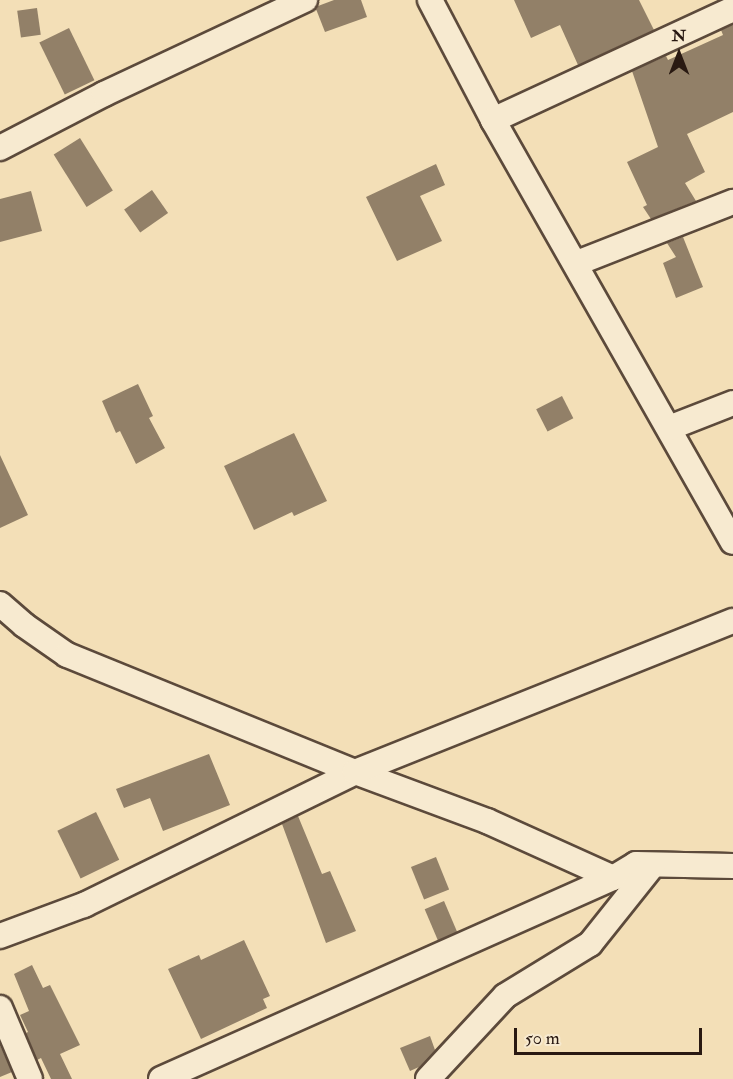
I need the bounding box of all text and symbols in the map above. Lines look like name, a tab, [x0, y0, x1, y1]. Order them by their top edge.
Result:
north arrow	[649, 24, 709, 84]
text: N	[672, 26, 686, 46]
scale bar	[517, 1016, 704, 1054]
text: 50 m	[525, 1027, 560, 1050]

